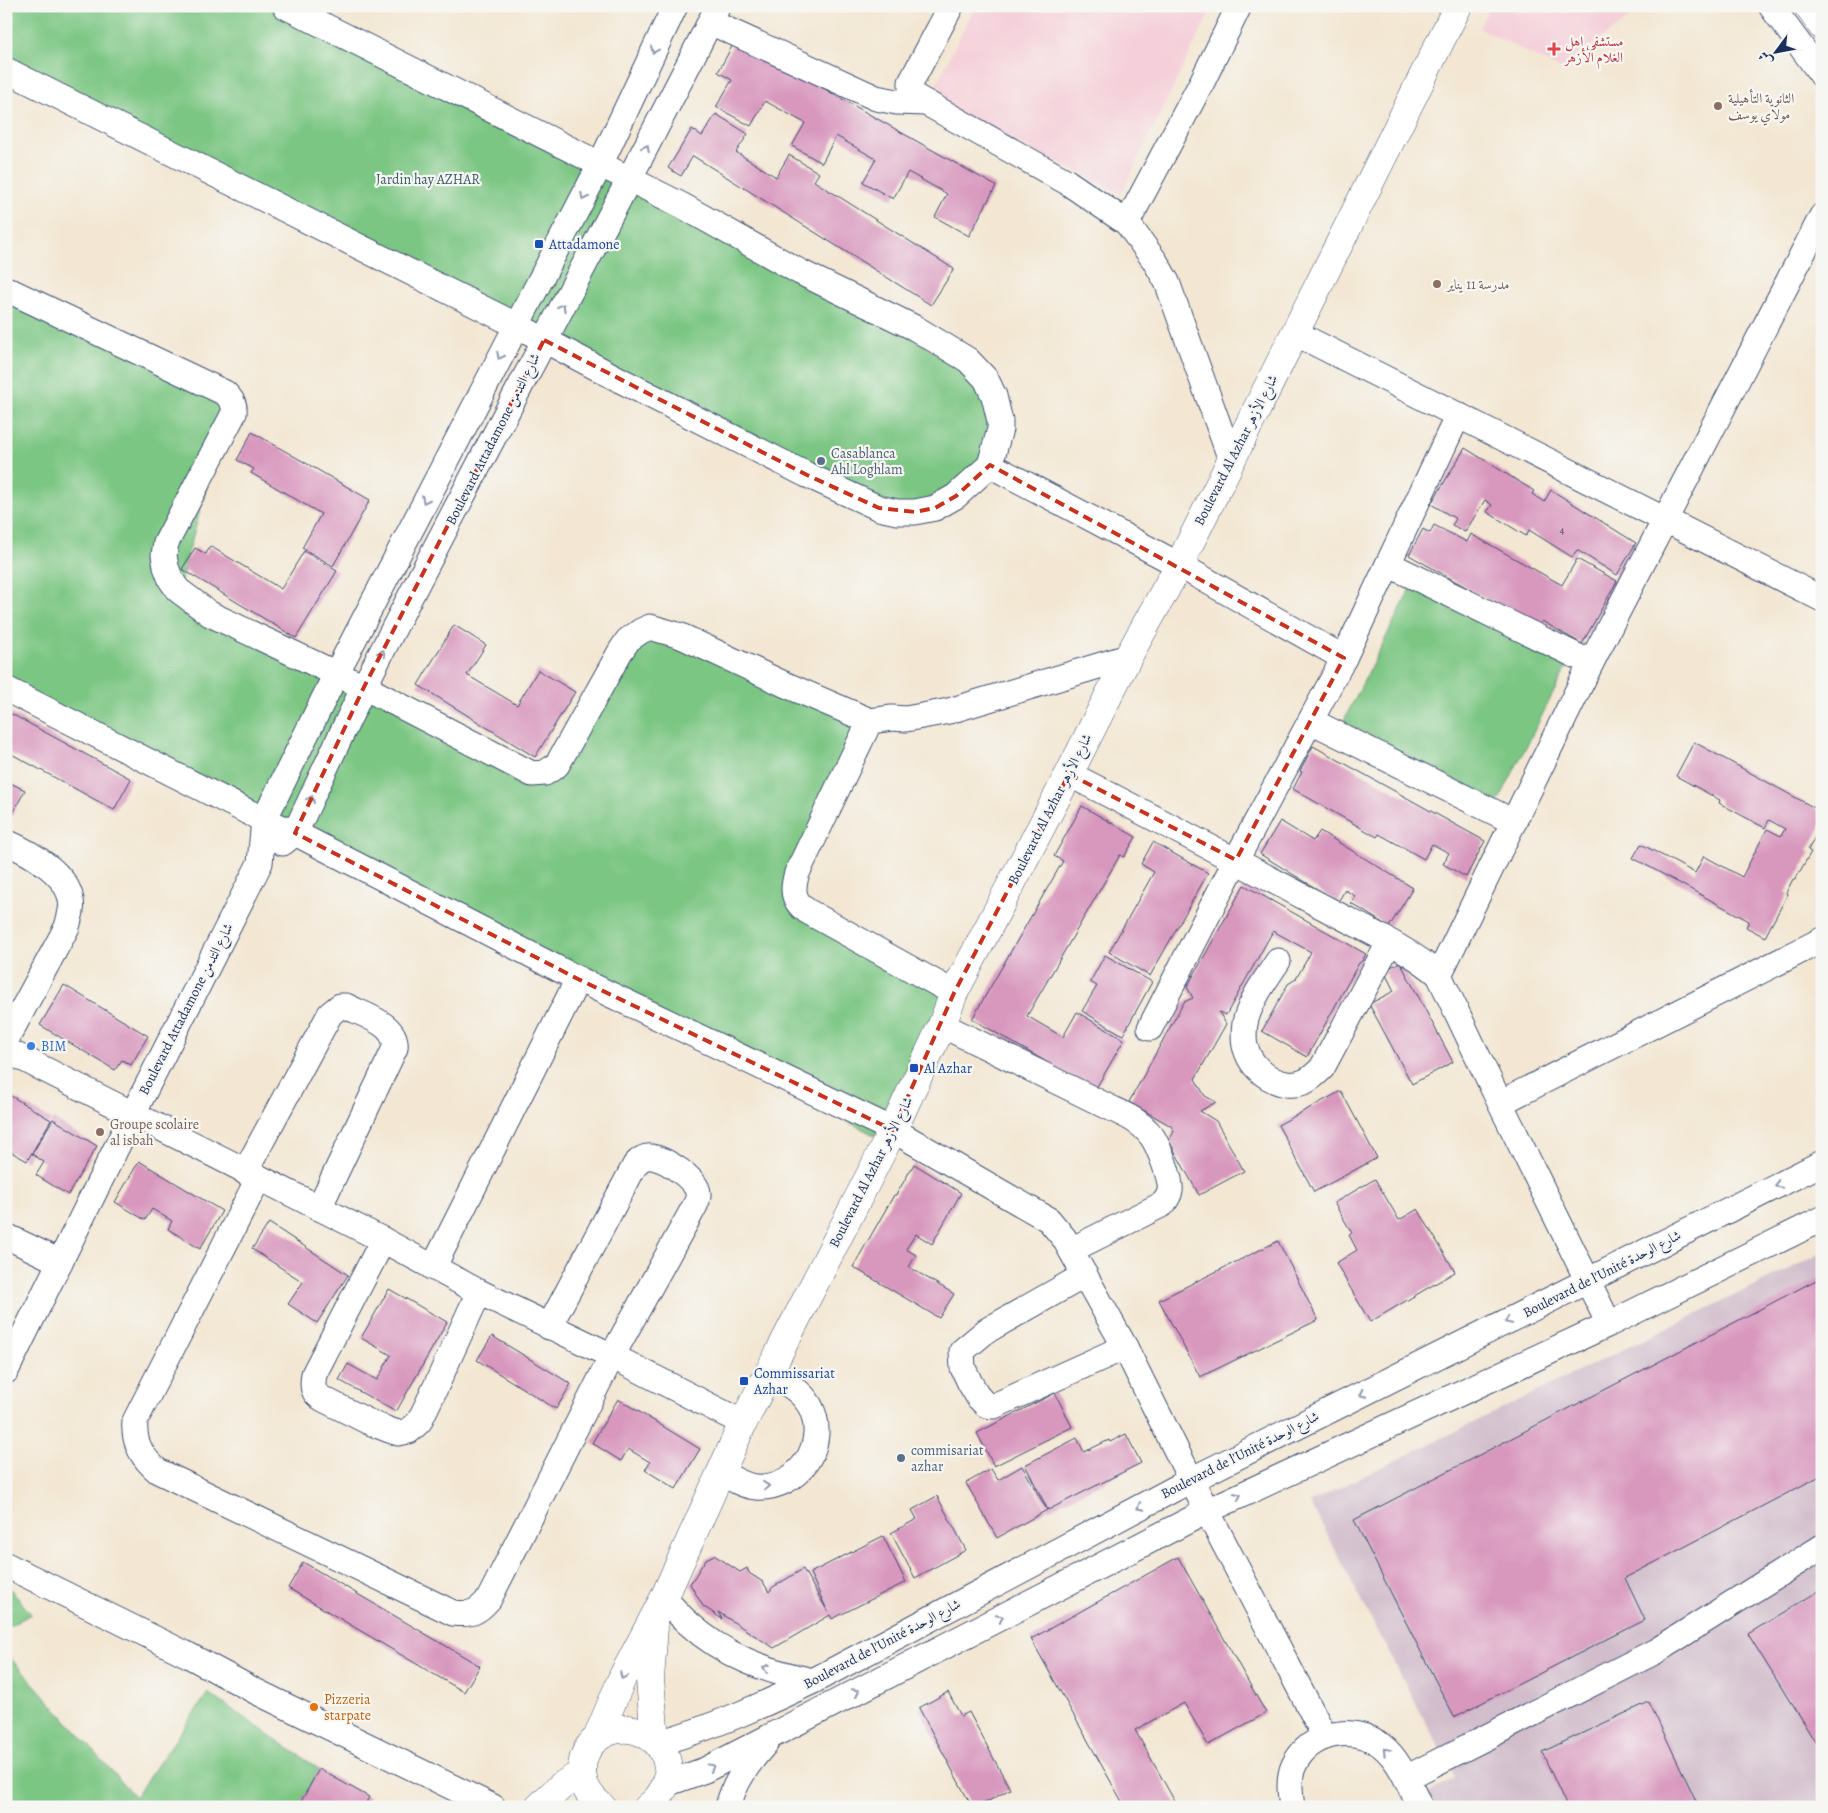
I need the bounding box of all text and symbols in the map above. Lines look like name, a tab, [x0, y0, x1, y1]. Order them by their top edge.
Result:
north arrow	[1750, 28, 1800, 78]
place label: مستشفى اهل الغلام الأزهر	[1563, 32, 1624, 70]
marker: مستشفى اهل الغلام الأزهر	[1547, 42, 1561, 56]
one-way arrow	[650, 45, 660, 54]
text: ش	[1754, 48, 1777, 70]
place label: الثانوية التأهيلية مولاي يوسف	[1728, 88, 1794, 126]
marker: الثانوية التأهيلية مولاي يوسف	[1712, 100, 1724, 112]
one-way arrow	[640, 144, 650, 153]
park label: Jardin hay AZHAR	[376, 170, 480, 189]
one-way arrow	[580, 192, 590, 201]
place label: Attadamone	[548, 235, 620, 254]
marker: Attadamone	[533, 238, 545, 250]
place label: مدرسة 11 يناير	[1445, 275, 1509, 294]
marker: مدرسة 11 يناير	[1431, 278, 1443, 290]
one-way arrow	[556, 303, 566, 312]
street label: Boulevard Attadamone شارع التدمن	[441, 350, 546, 529]
one-way arrow	[496, 351, 506, 360]
street label: Boulevard Al Azhar شارع الأزهر	[1189, 371, 1284, 530]
place label: Casablanca Ahl Loghlam	[830, 444, 903, 479]
marker: Casablanca Ahl Loghlam	[815, 455, 827, 467]
one-way arrow	[421, 495, 431, 504]
house number: 4	[1560, 523, 1565, 538]
one-way arrow	[376, 649, 386, 658]
street label: Boulevard Al Azhar شارع الأزهر	[1003, 730, 1098, 889]
one-way arrow	[305, 795, 315, 804]
street label: Boulevard Attadamone شارع التدمن	[134, 920, 239, 1099]
place label: BIM	[41, 1037, 66, 1056]
marker: BIM	[25, 1040, 37, 1052]
place label: Al Azhar	[923, 1059, 973, 1078]
marker: Al Azhar	[908, 1062, 920, 1074]
street label: Boulevard Al Azhar شارع الأزهر	[824, 1093, 919, 1252]
place label: Groupe scolaire al isbah	[110, 1115, 199, 1150]
marker: Groupe scolaire al isbah	[94, 1126, 106, 1138]
one-way arrow	[1774, 1179, 1783, 1190]
street label: Boulevard de l'Unité شارع الوحدة	[1520, 1226, 1685, 1324]
one-way arrow	[1504, 1315, 1513, 1326]
place label: Commissariat Azhar	[753, 1364, 835, 1399]
marker: Commissariat Azhar	[738, 1375, 750, 1387]
one-way arrow	[1359, 1388, 1368, 1398]
street label: Boulevard de l'Unité شارع الوحدة	[1158, 1407, 1323, 1505]
place label: commisariat azhar	[911, 1441, 984, 1476]
marker: commisariat azhar	[895, 1452, 907, 1464]
one-way arrow	[762, 1481, 770, 1492]
one-way arrow	[1233, 1492, 1242, 1502]
one-way arrow	[1136, 1501, 1145, 1511]
street label: Boulevard de l'Unité شارع الوحدة	[800, 1594, 965, 1695]
one-way arrow	[995, 1614, 1004, 1624]
one-way arrow	[762, 1664, 770, 1674]
one-way arrow	[619, 1671, 629, 1680]
one-way arrow	[850, 1688, 859, 1698]
place label: Pizzeria starpate	[324, 1690, 371, 1725]
marker: Pizzeria starpate	[308, 1701, 320, 1713]
one-way arrow	[1383, 1748, 1392, 1757]
one-way arrow	[706, 1763, 715, 1773]

